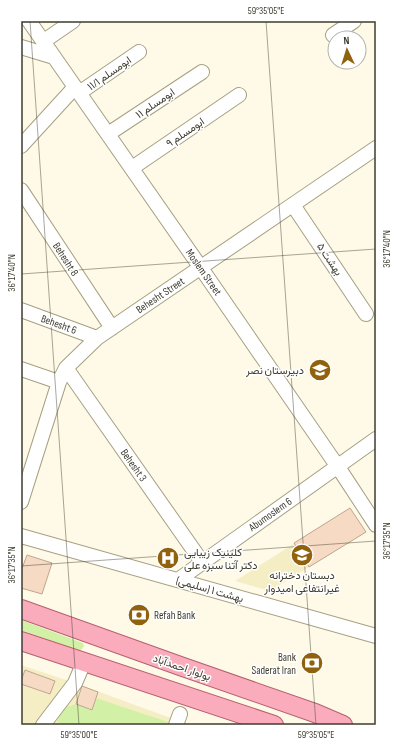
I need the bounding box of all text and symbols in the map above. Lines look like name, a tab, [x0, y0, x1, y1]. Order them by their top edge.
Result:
text: 59°35'05"E	[248, 5, 284, 17]
north arrow	[327, 30, 367, 70]
text: N	[343, 34, 350, 47]
street label: ابومسلم ۱۱/۱	[85, 54, 134, 94]
street label: ابومسلم ۱۱	[133, 86, 178, 122]
street label: ابومسلم ۹	[164, 115, 207, 151]
text: 36°17'40"N	[381, 230, 393, 268]
street label: Behesht 8	[50, 240, 81, 279]
street label: بهشت ۵	[314, 241, 345, 278]
street label: Moslem Street	[183, 247, 225, 298]
text: 36°17'40"N	[6, 254, 18, 292]
street label: Behesht Street	[134, 274, 187, 316]
street label: Behesht 6	[39, 312, 79, 337]
school or university icon: دبیرستان نصر	[307, 357, 333, 383]
place label: دبیرستان نصر	[245, 364, 304, 377]
street label: Behesht 3	[118, 446, 150, 484]
street label: Abumoslem 6	[245, 495, 295, 535]
text: 36°17'35"N	[381, 522, 393, 560]
school or university icon: دبستان دخترانه غیرانتفاعی امیدوار	[289, 542, 315, 568]
hospital icon: کلینیک زیبایی دکتر آتنا سبزه علی	[155, 545, 181, 571]
text: 36°17'35"N	[6, 546, 18, 584]
place label: کلینیک زیبایی دکتر آتنا سبزه علی	[184, 546, 258, 572]
place label: دبستان دخترانه غیرانتفاعی امیدوار	[263, 569, 340, 595]
street label: بهشت ۱ (سلیمی)	[175, 574, 245, 605]
bank icon: Refah Bank	[126, 602, 152, 628]
place label: Refah Bank	[154, 609, 196, 622]
bank icon: Bank Saderat Iran	[299, 650, 325, 676]
place label: Bank Saderat Iran	[252, 651, 297, 677]
street label: بولوار احمدآباد	[151, 652, 212, 683]
text: 59°35'00"E	[60, 729, 98, 741]
text: 59°35'05"E	[298, 729, 334, 741]

